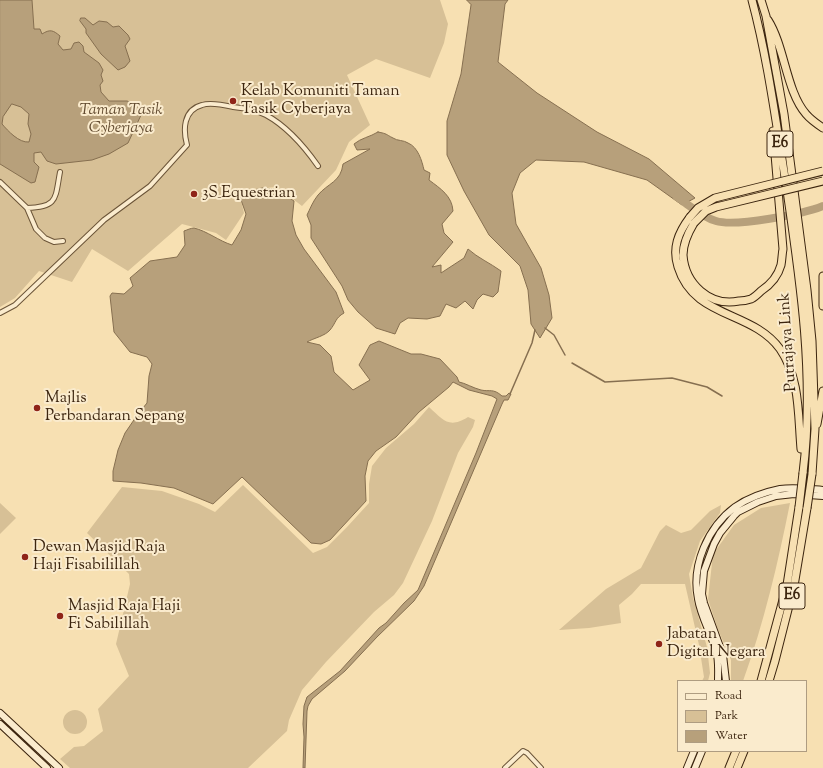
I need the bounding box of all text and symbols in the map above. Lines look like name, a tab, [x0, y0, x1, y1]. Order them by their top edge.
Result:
place label: Kelab Komuniti Taman Tasik Cyberjaya	[241, 82, 400, 120]
marker: Kelab Komuniti Taman Tasik Cyberjaya	[228, 96, 238, 106]
park label: Taman Tasik Cyberjaya	[79, 101, 163, 139]
road number: E6	[767, 131, 793, 157]
place label: 3S_Equestrian	[202, 184, 296, 204]
marker: 3S_Equestrian	[189, 189, 199, 199]
street label: Putrajaya Link	[776, 292, 802, 392]
place label: Majlis Perbandaran Sepang	[45, 389, 185, 427]
marker: Majlis Perbandaran Sepang	[32, 403, 42, 413]
place label: Dewan Masjid Raja Haji Fisabilillah	[33, 538, 165, 576]
marker: Dewan Masjid Raja Haji Fisabilillah	[20, 552, 30, 562]
road number: E6	[779, 583, 805, 609]
place label: Masjid Raja Haji Fi Sabilillah	[68, 597, 181, 635]
marker: Masjid Raja Haji Fi Sabilillah	[55, 611, 65, 621]
place label: Jabatan Digital Negara	[667, 625, 765, 663]
marker: Jabatan Digital Negara	[654, 639, 664, 649]
legend	[677, 680, 807, 752]
text: Road	[715, 687, 742, 705]
text: Park	[715, 707, 738, 725]
text: Water	[715, 727, 747, 745]

